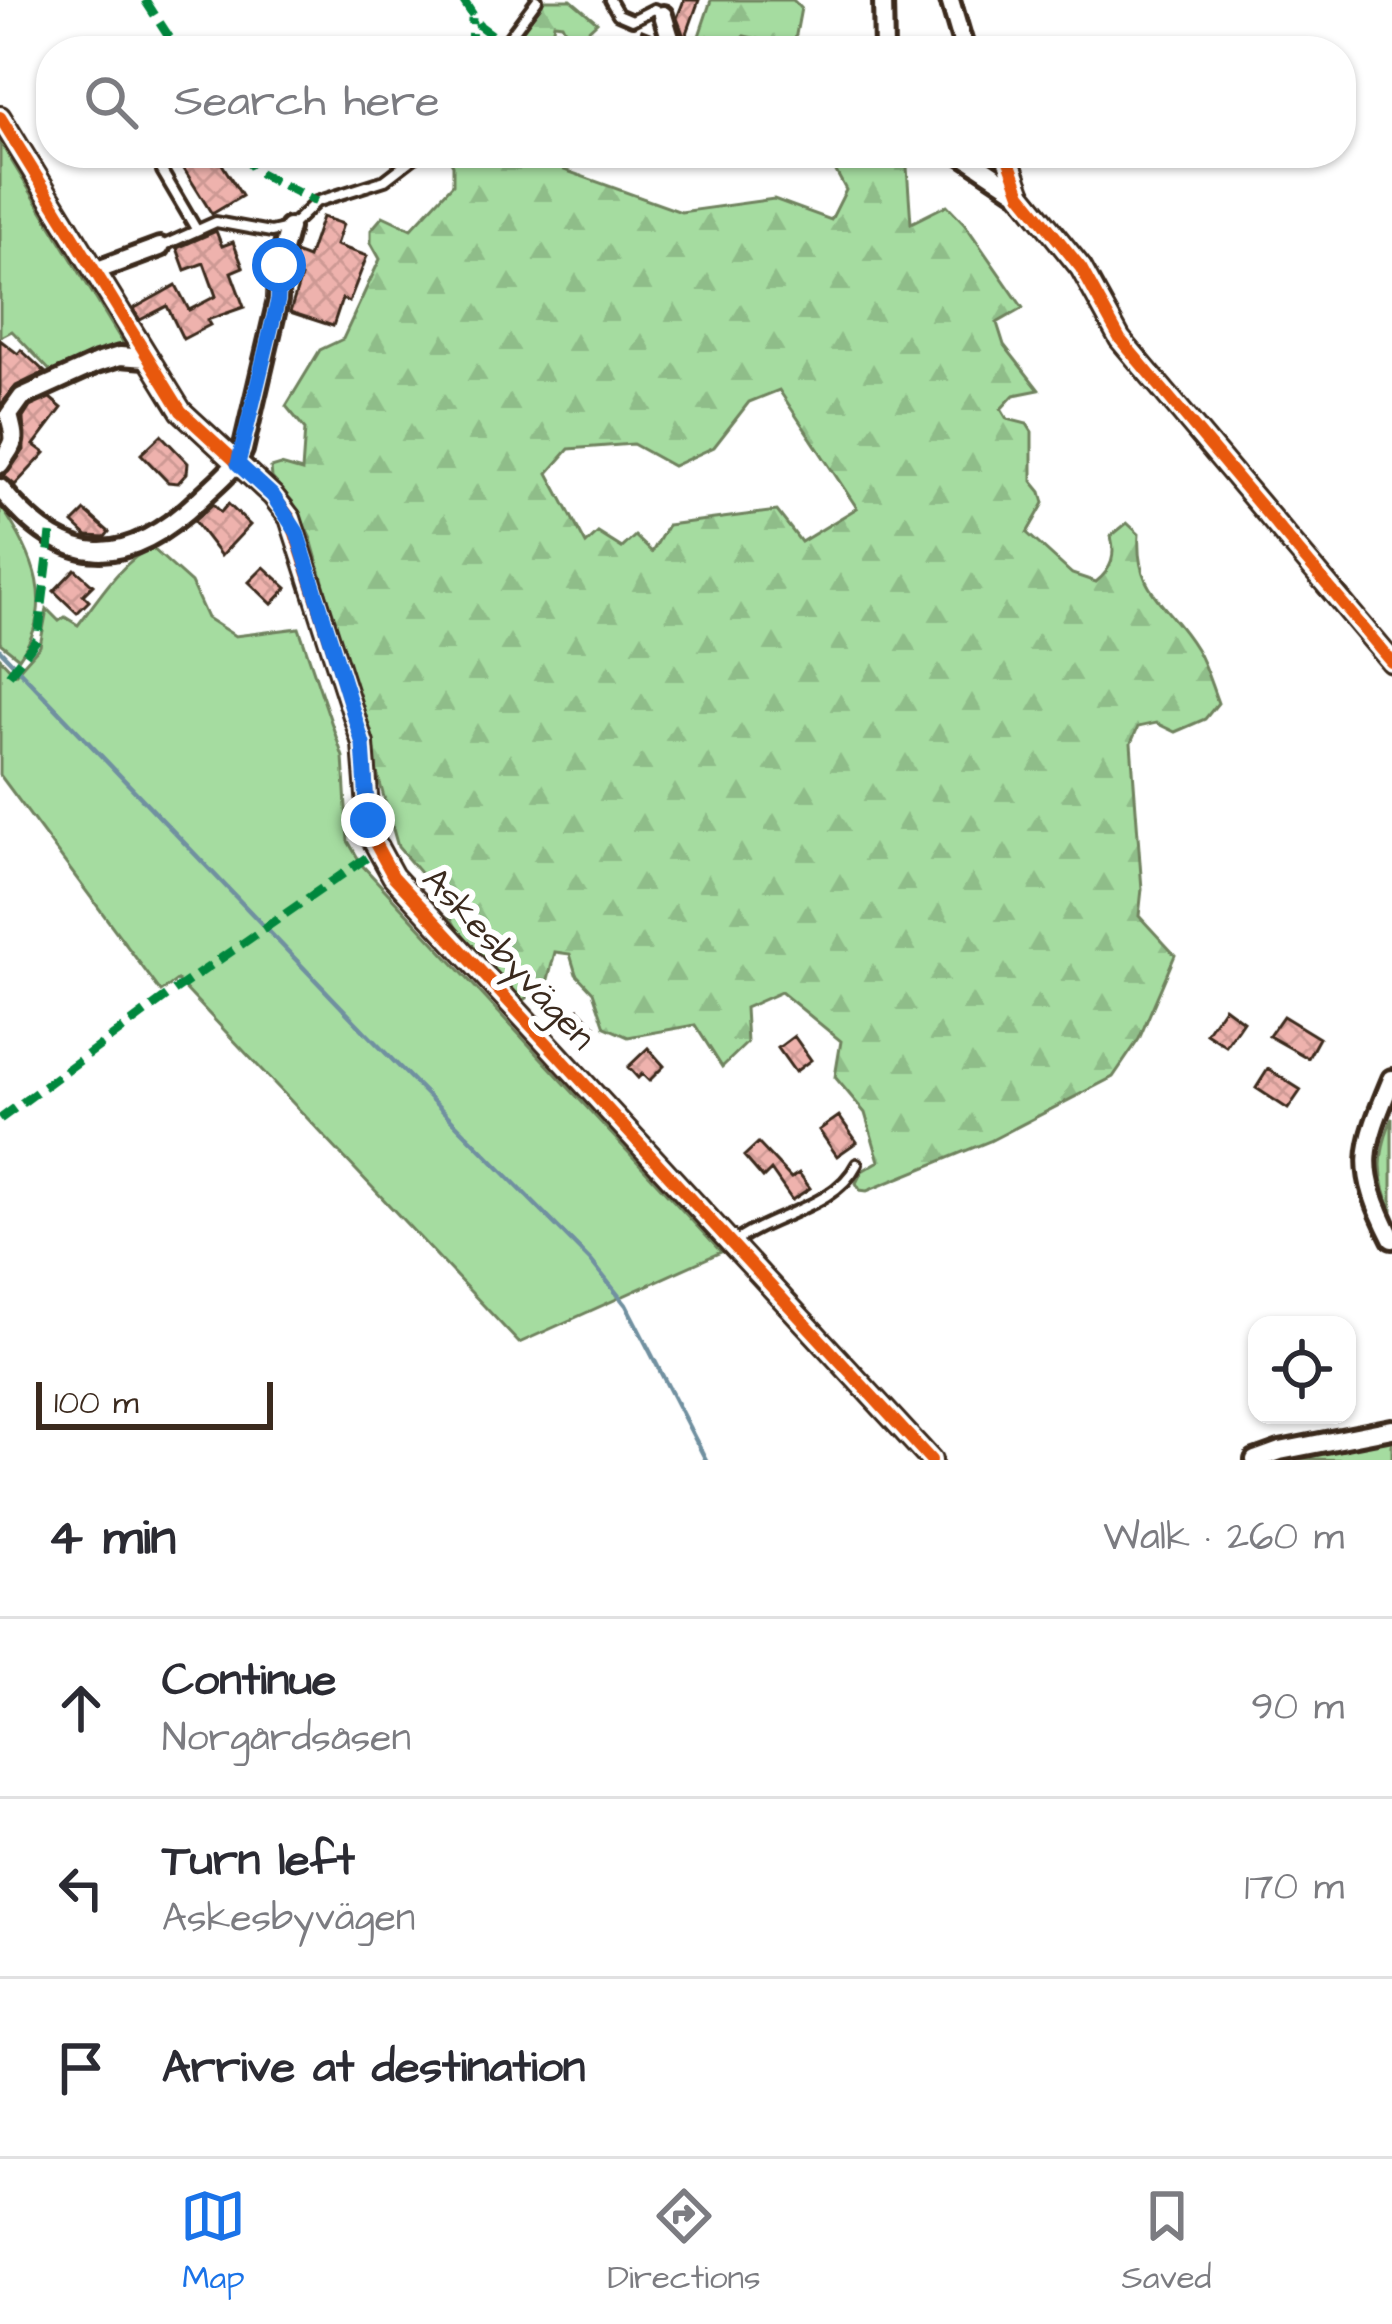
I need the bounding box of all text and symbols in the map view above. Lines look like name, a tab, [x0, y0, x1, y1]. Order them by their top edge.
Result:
search box	[36, 36, 1356, 168]
icon: search	[78, 69, 144, 135]
text: Search here	[174, 71, 440, 133]
route start	[252, 238, 306, 292]
route end	[341, 793, 395, 847]
street label: Askesbyvägen	[409, 856, 607, 1062]
map controls	[1248, 1316, 1356, 1424]
button: locate	[1248, 1316, 1356, 1424]
scale bar	[36, 1376, 273, 1429]
text: 100 m	[54, 1380, 139, 1426]
text: 4 min	[48, 1503, 176, 1574]
text: Walk · 260 m	[1103, 1511, 1344, 1565]
text: Continue	[162, 1650, 336, 1712]
icon: ahead	[48, 1675, 114, 1741]
text: 90 m	[1251, 1681, 1344, 1735]
text: Norgårdsåsen	[162, 1712, 411, 1766]
text: Turn left	[162, 1830, 355, 1892]
icon: left	[48, 1855, 114, 1921]
text: 170 m	[1244, 1861, 1344, 1915]
text: Askesbyvägen	[162, 1892, 415, 1946]
icon: arrive	[48, 2035, 114, 2101]
text: Arrive at destination	[162, 2037, 585, 2099]
tab: Map	[180, 2183, 246, 2301]
tab: Directions	[607, 2183, 761, 2301]
tab: Saved	[1122, 2183, 1212, 2301]

